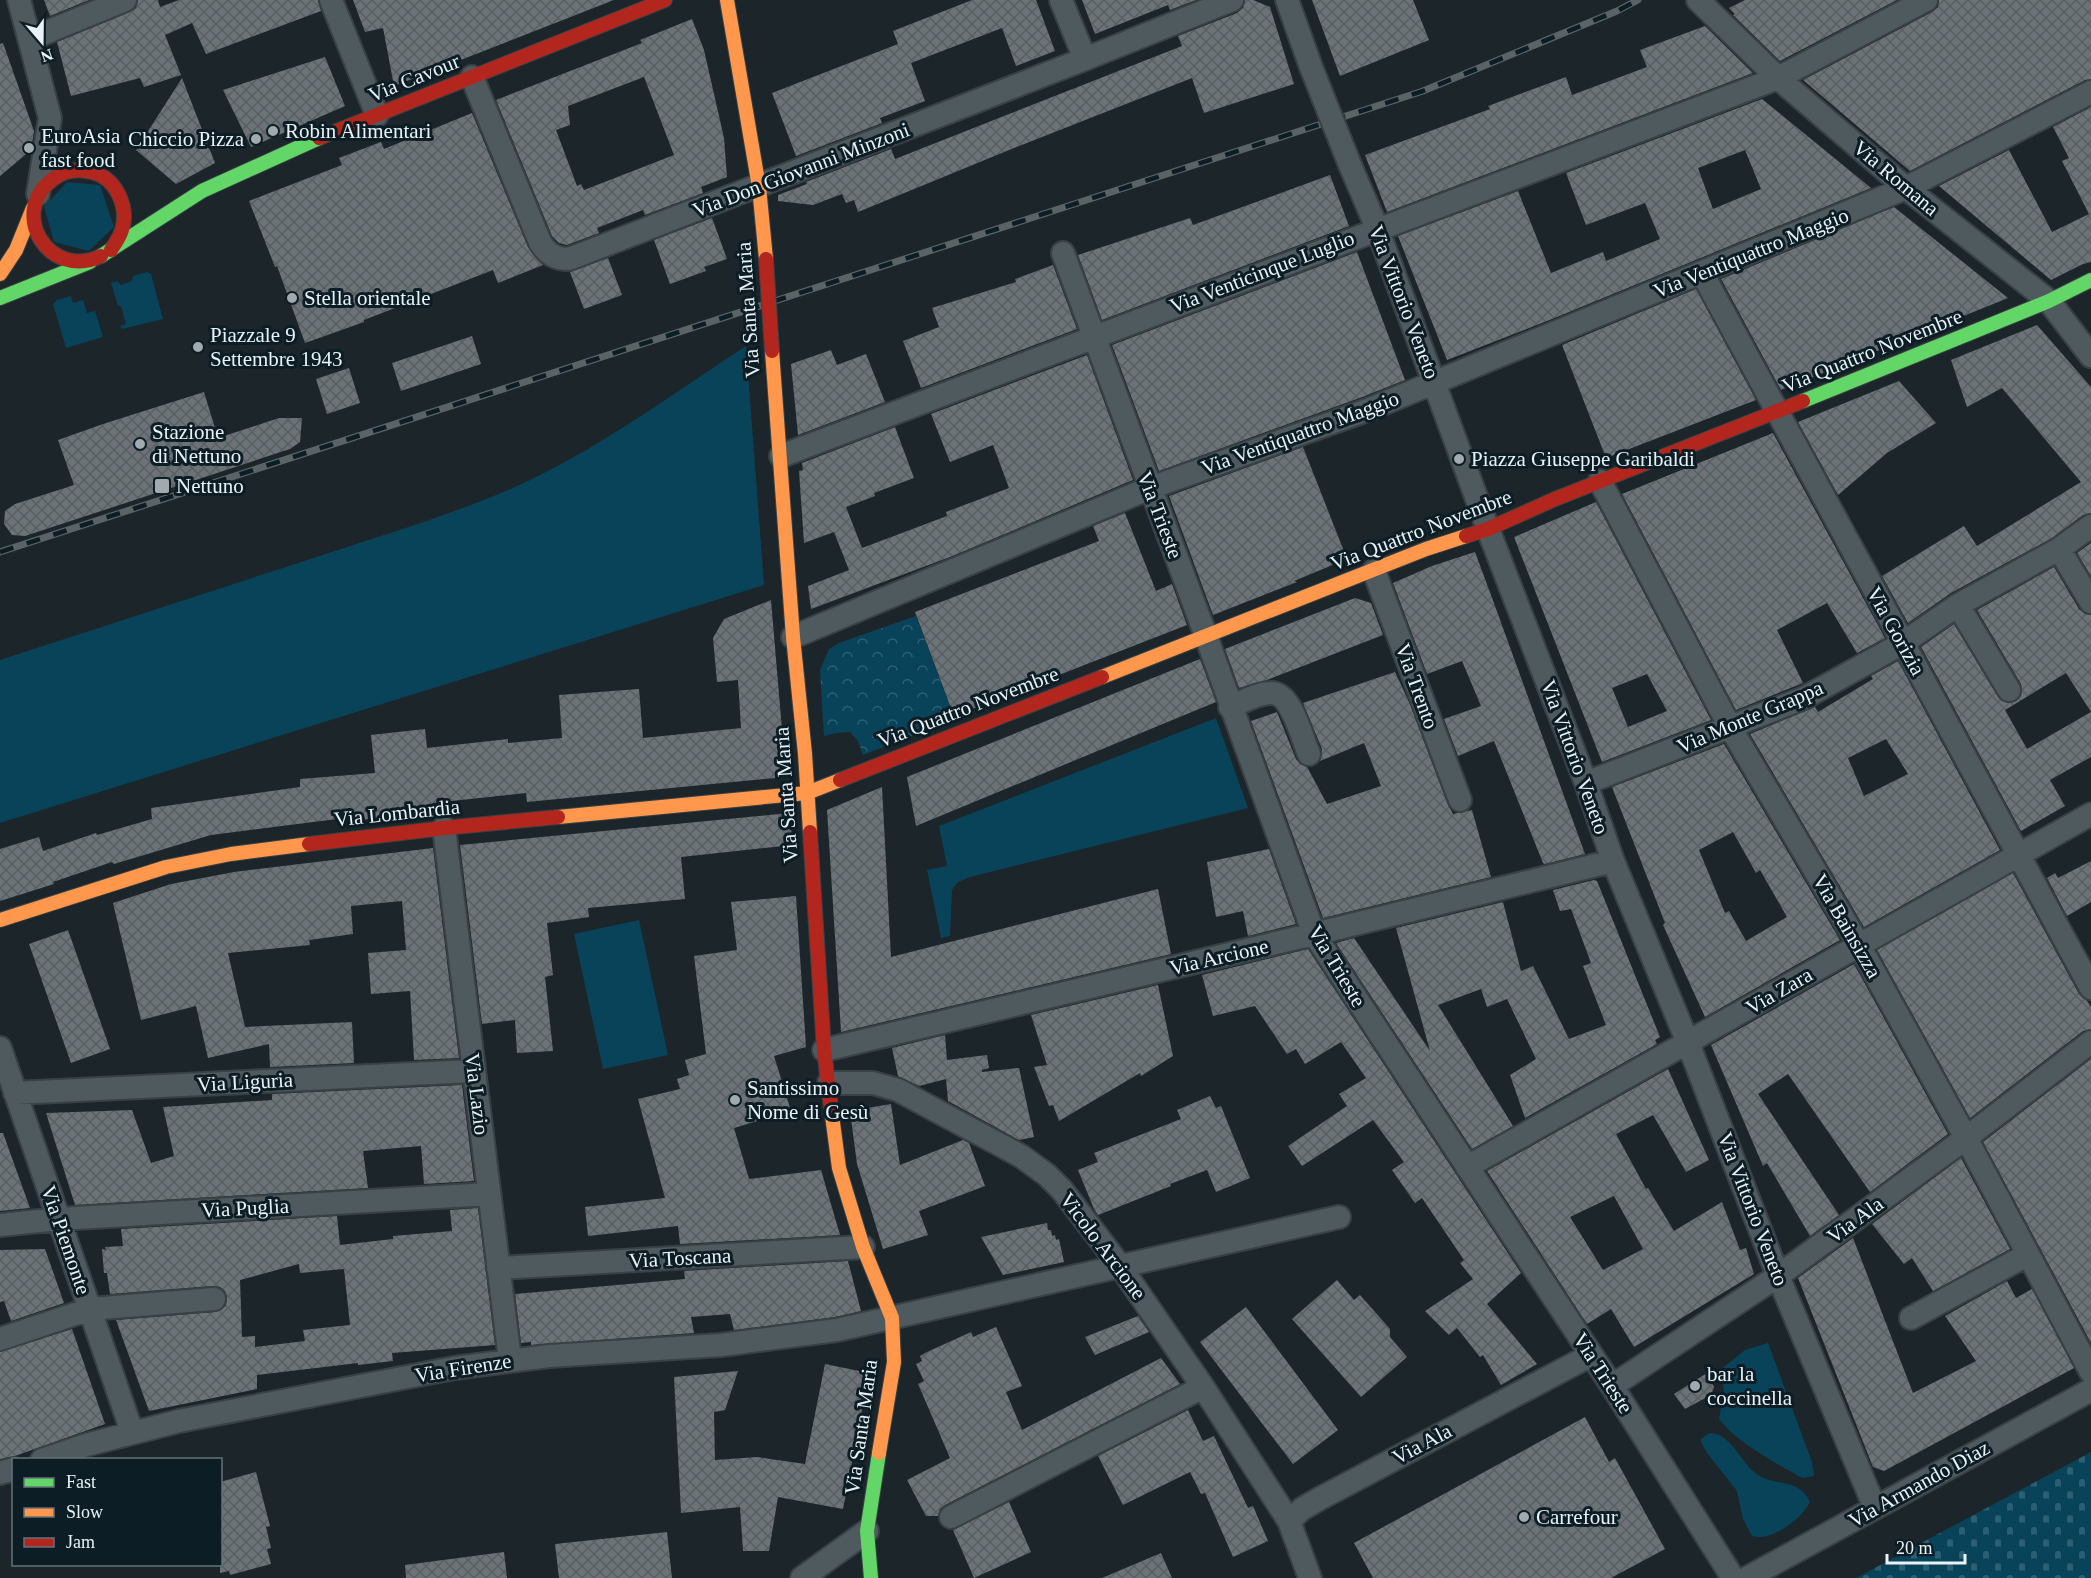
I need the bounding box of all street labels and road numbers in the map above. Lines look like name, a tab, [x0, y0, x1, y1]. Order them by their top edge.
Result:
street label: Via Cavour	[365, 49, 463, 107]
street label: Via Don Giovanni Minzoni	[689, 117, 913, 222]
street label: Via Romana	[1848, 135, 1944, 221]
street label: Via Ventiquattro Maggio	[1650, 203, 1852, 303]
street label: Via Vittorio Veneto	[1364, 222, 1444, 382]
street label: Via Venticinque Luglio	[1166, 226, 1358, 318]
street label: Via Santa Maria	[731, 240, 765, 379]
street label: Via Quattro Novembre	[1778, 304, 1966, 398]
street label: Via Ventiquattro Maggio	[1198, 386, 1402, 480]
street label: Via Trieste	[1132, 468, 1188, 562]
street label: Via Quattro Novembre	[1327, 484, 1515, 576]
street label: Via Gorizia	[1862, 583, 1930, 680]
street label: Via Trento	[1390, 640, 1444, 732]
street label: Via Quattro Novembre	[874, 661, 1062, 753]
street label: Via Monte Grappa	[1673, 675, 1827, 759]
street label: Via Vittorio Veneto	[1536, 677, 1614, 837]
street label: Via Santa Maria	[769, 725, 803, 864]
street label: Via Lombardia	[333, 794, 462, 832]
street label: Via Bainsizza	[1808, 870, 1887, 983]
street label: Via Trieste	[1303, 921, 1371, 1011]
street label: Via Arcione	[1167, 934, 1271, 980]
street label: Via Zara	[1741, 962, 1817, 1020]
street label: Via Lazio	[460, 1052, 494, 1136]
street label: Via Liguria	[196, 1067, 294, 1096]
street label: Via Vittorio Veneto	[1713, 1129, 1793, 1289]
street label: Via Piemonte	[36, 1182, 96, 1298]
street label: Vicolo Arcione	[1055, 1188, 1151, 1304]
street label: Via Ala	[1822, 1191, 1888, 1248]
street label: Via Puglia	[200, 1194, 290, 1222]
street label: Via Toscana	[628, 1243, 732, 1273]
street label: Via Trieste	[1568, 1328, 1638, 1418]
street label: Via Firenze	[413, 1349, 513, 1387]
street label: Via Santa Maria	[840, 1357, 882, 1496]
street label: Via Ala	[1388, 1418, 1456, 1469]
street label: Via Armando Diaz	[1844, 1435, 1994, 1533]

